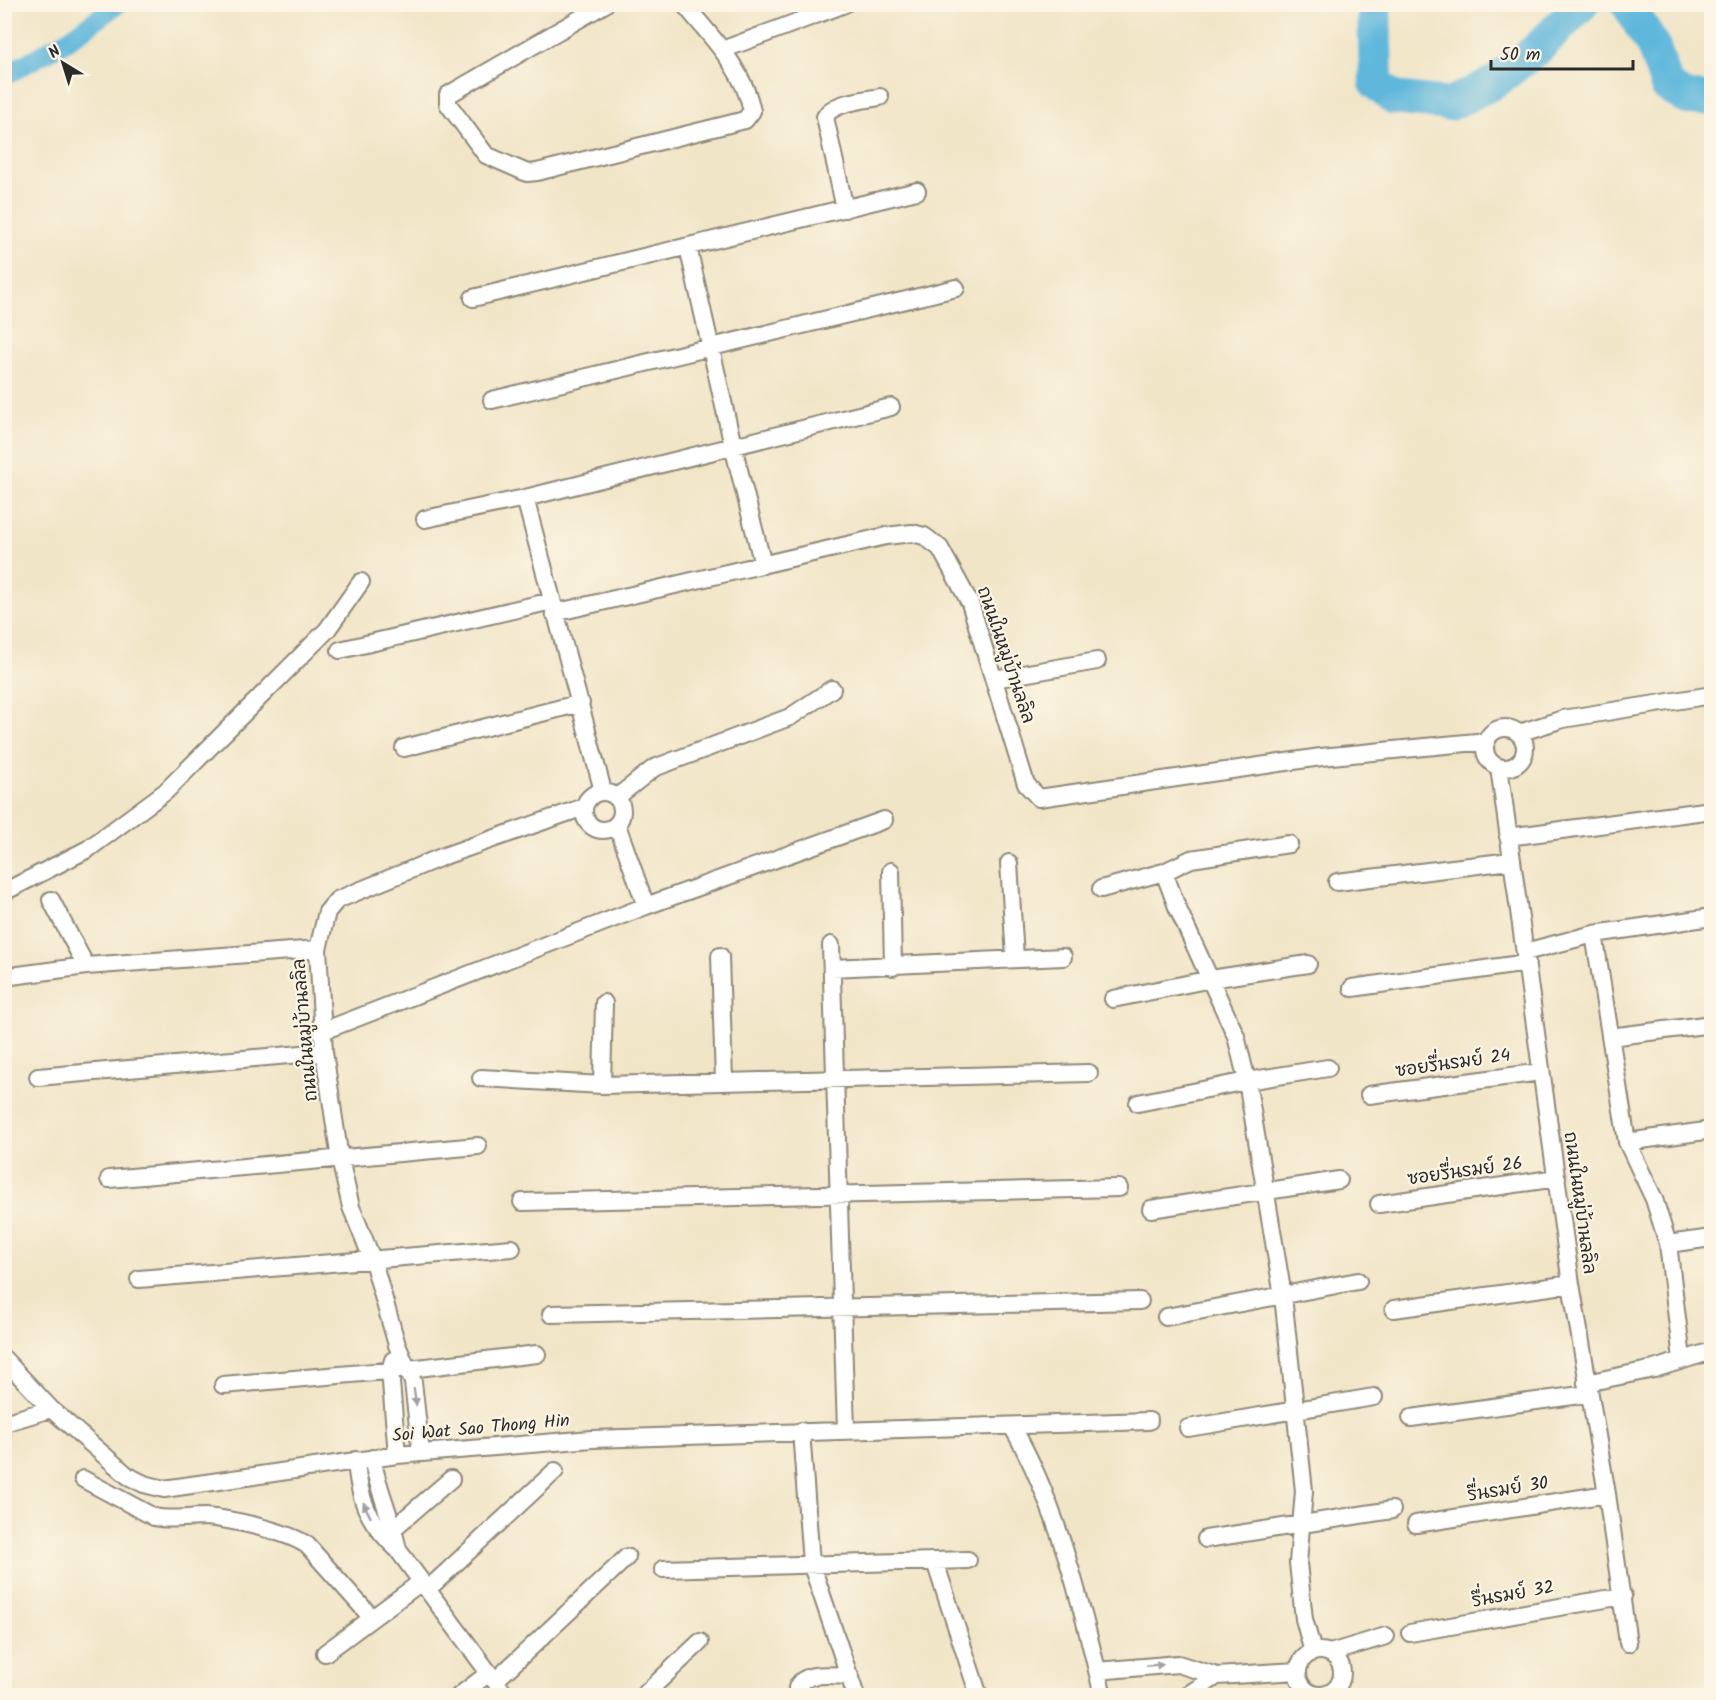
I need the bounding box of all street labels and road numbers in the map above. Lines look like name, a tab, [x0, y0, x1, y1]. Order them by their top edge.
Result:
street label: ถนนในหมู่บ้านลลิล	[968, 582, 1042, 728]
street label: ถนนในหมู่บ้านลลิล	[285, 957, 327, 1103]
street label: ซอยรื่นรมย์ 24	[1393, 1037, 1513, 1086]
street label: ถนนในหมู่บ้านลลิล	[1555, 1130, 1603, 1276]
street label: ซอยรื่นรมย์ 26	[1405, 1145, 1524, 1194]
street label: Soi Wat Sao Thong Hin	[391, 1407, 571, 1451]
street label: รื่นรมย์ 30	[1465, 1464, 1551, 1511]
street label: รื่นรมย์ 32	[1469, 1569, 1556, 1616]

